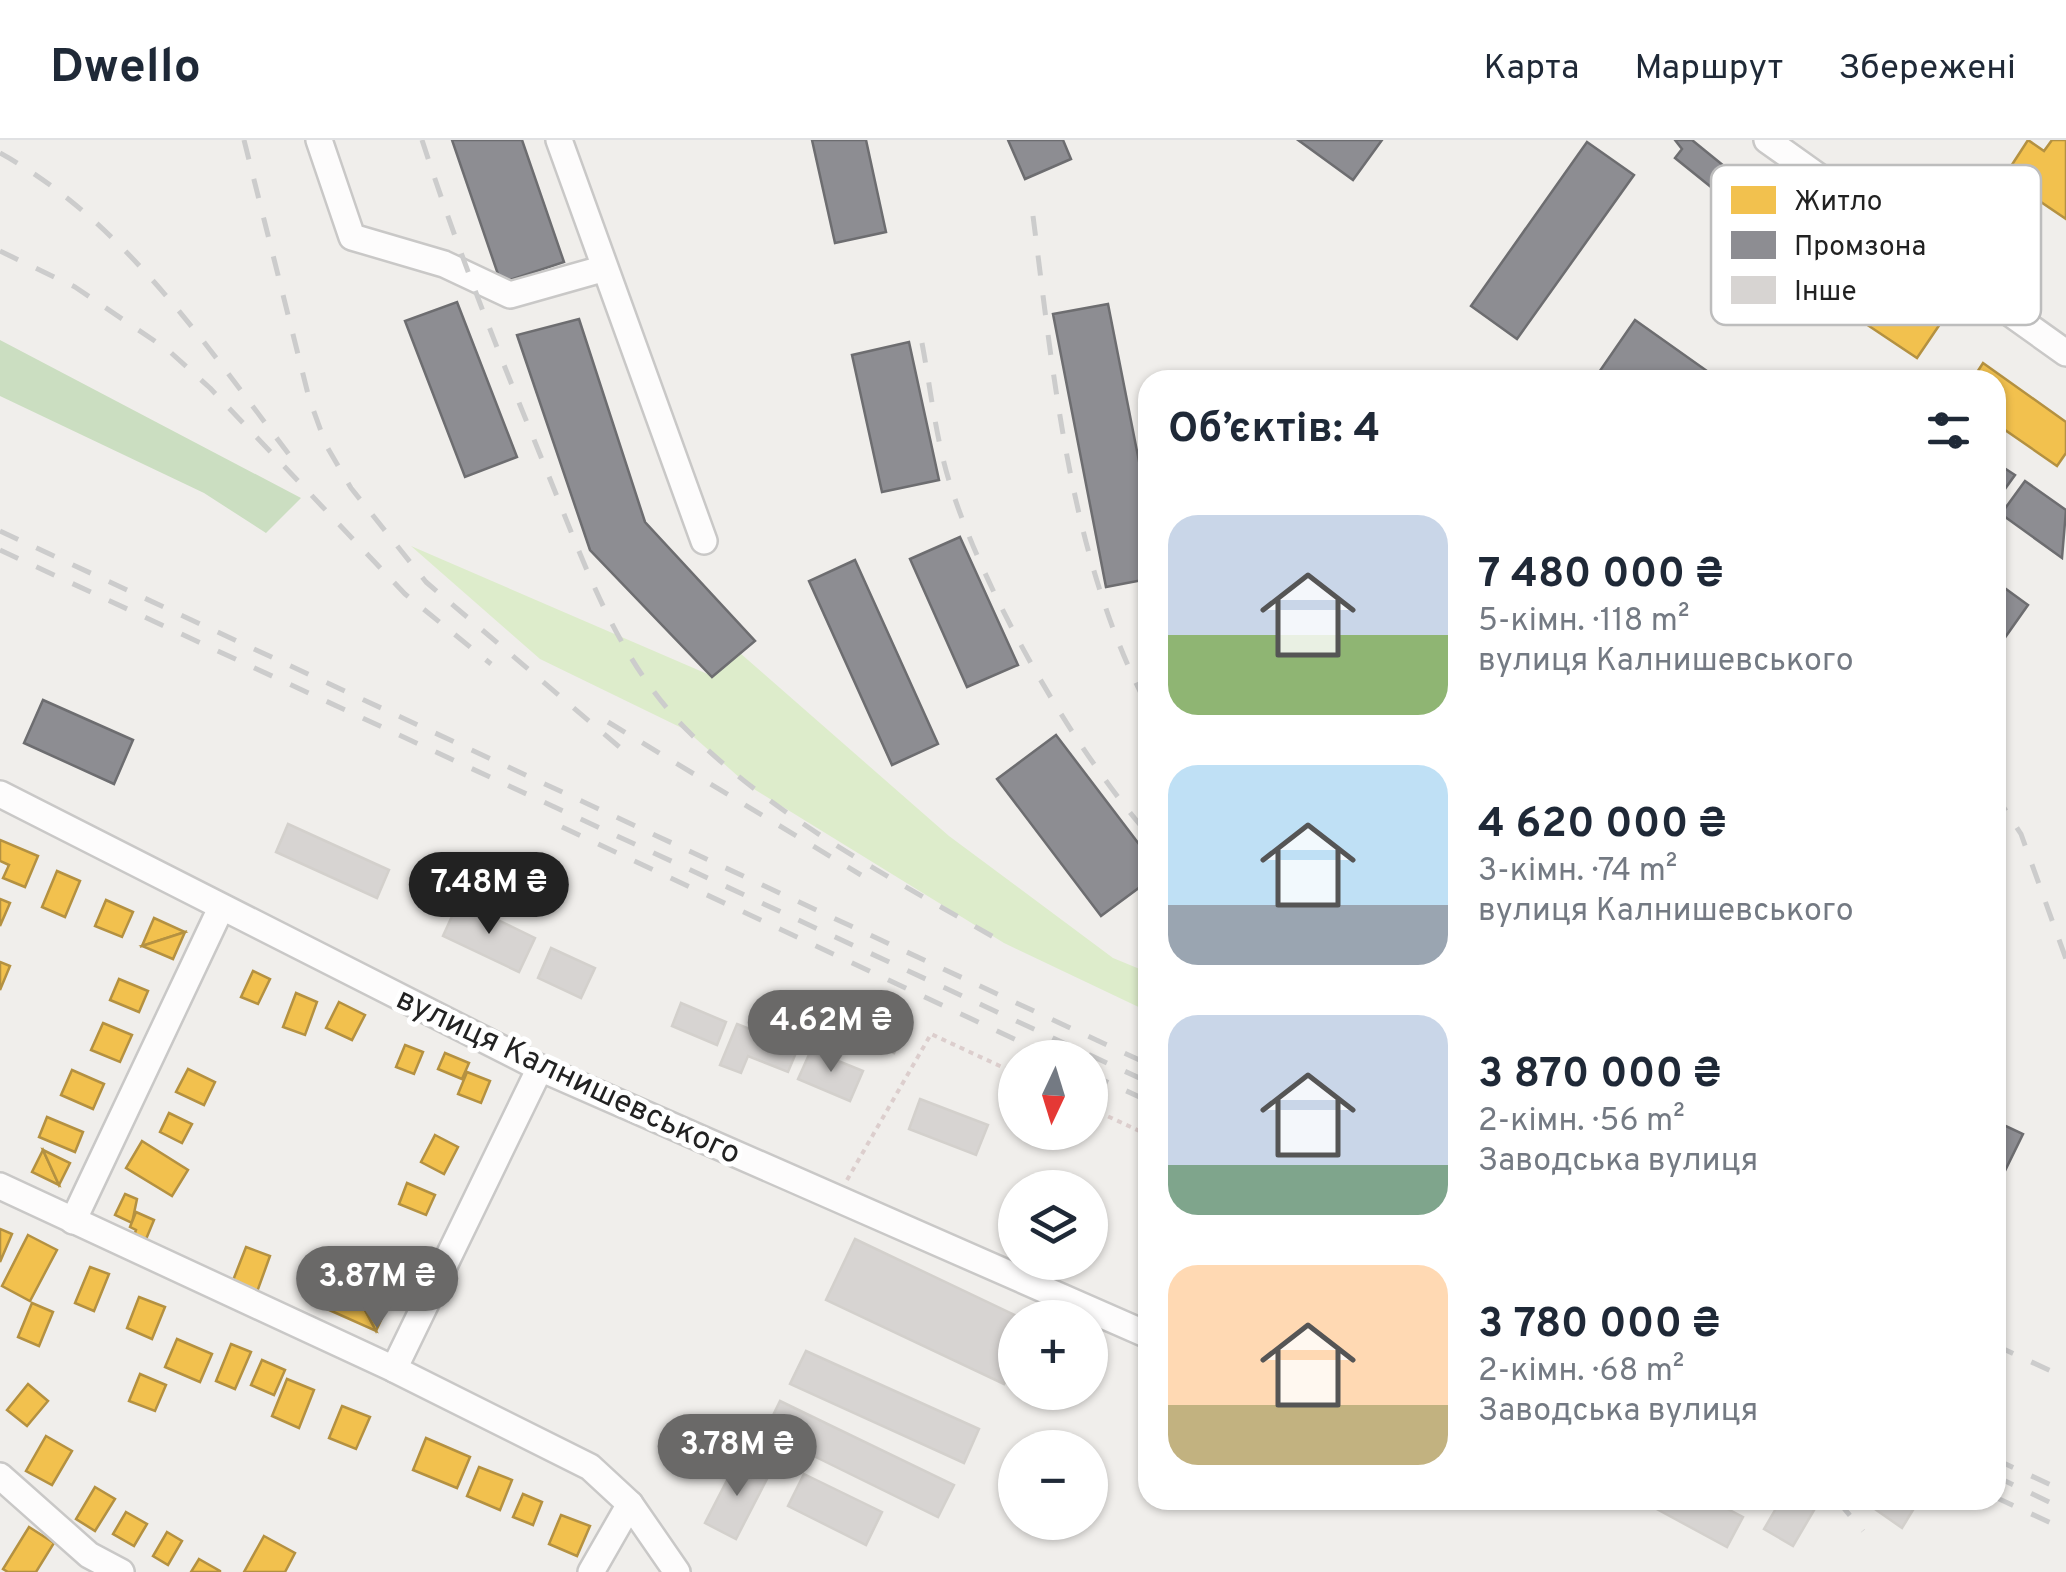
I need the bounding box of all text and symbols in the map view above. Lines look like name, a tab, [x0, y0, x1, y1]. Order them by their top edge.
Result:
text: Dwello	[50, 39, 201, 99]
text: Карта	[1484, 47, 1579, 91]
text: Маршрут	[1634, 47, 1783, 91]
text: Збережені	[1838, 47, 2016, 91]
legend	[1711, 165, 2041, 325]
text: Житло	[1794, 185, 1882, 221]
text: Промзона	[1794, 230, 1926, 266]
text: Інше	[1794, 275, 1857, 311]
icon: filters	[1921, 403, 1976, 458]
text: Об’єктів: 4	[1168, 404, 1380, 457]
text: 7 480 000 ₴	[1478, 549, 1723, 602]
icon: home	[1248, 555, 1368, 675]
text: 5-кімн. · 118 m²	[1478, 602, 1689, 642]
text: вулиця Калнишевського	[1478, 642, 1854, 682]
text: 4 620 000 ₴	[1478, 799, 1726, 852]
icon: home	[1248, 805, 1368, 925]
pin: 7.48M ₴	[397, 852, 581, 937]
text: 3-кімн. · 74 m²	[1478, 852, 1677, 892]
text: 7.48M ₴	[431, 864, 547, 904]
text: вулиця Калнишевського	[1478, 892, 1854, 932]
street label: вулиця Калнишевського	[389, 980, 746, 1175]
pin: 4.62M ₴	[739, 990, 923, 1075]
text: 4.62M ₴	[770, 1002, 892, 1042]
north arrow	[998, 1040, 1108, 1150]
map controls	[998, 1040, 1108, 1540]
text: 3 870 000 ₴	[1478, 1049, 1721, 1102]
icon: home	[1248, 1055, 1368, 1175]
text: 2-кімн. · 56 m²	[1478, 1102, 1685, 1142]
text: Заводська вулиця	[1478, 1142, 1758, 1182]
button: layers	[998, 1170, 1108, 1280]
pin: 3.87M ₴	[285, 1246, 469, 1331]
text: 3.87M ₴	[318, 1258, 436, 1298]
text: 3 780 000 ₴	[1478, 1299, 1720, 1352]
button: +	[998, 1300, 1108, 1410]
icon: home	[1248, 1305, 1368, 1425]
text: 2-кімн. · 68 m²	[1478, 1352, 1684, 1392]
text: Заводська вулиця	[1478, 1392, 1758, 1432]
pin: 3.78M ₴	[645, 1414, 829, 1499]
text: 3.78M ₴	[680, 1426, 794, 1466]
button: −	[998, 1430, 1108, 1540]

